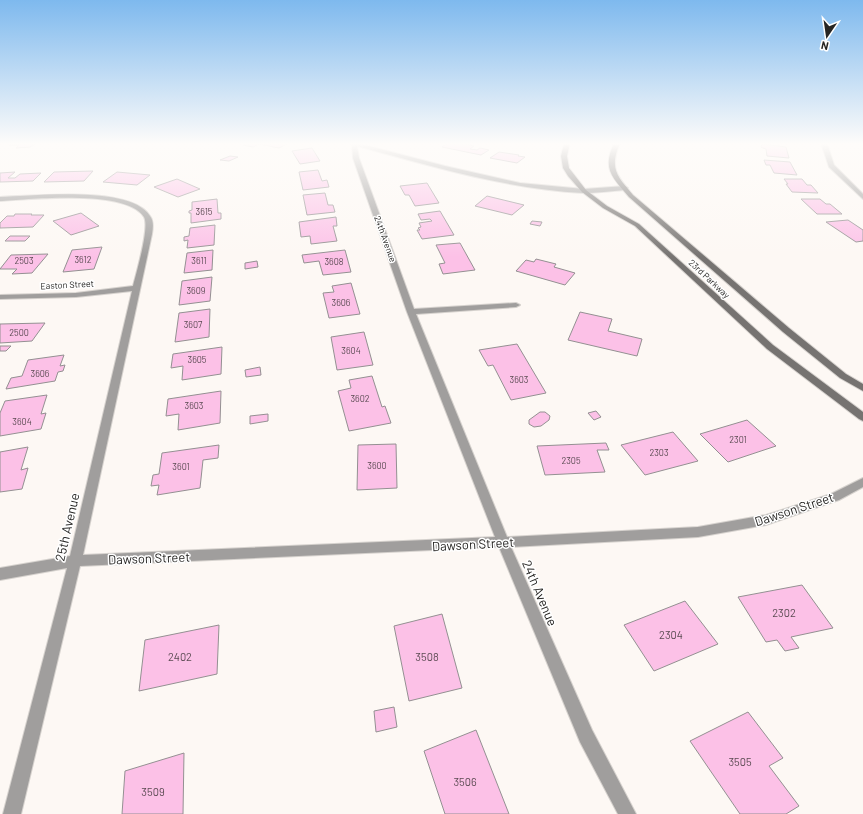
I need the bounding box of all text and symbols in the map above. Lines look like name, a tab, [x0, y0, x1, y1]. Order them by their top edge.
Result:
north arrow	[807, 16, 847, 56]
text: N	[820, 39, 830, 53]
house number: 3615	[196, 206, 213, 217]
street label: 24th Avenue	[372, 214, 399, 264]
house number: 3612	[74, 254, 92, 265]
house number: 2503	[14, 255, 34, 266]
house number: 3611	[191, 255, 207, 266]
house number: 3608	[324, 256, 344, 267]
street label: 23rd Parkway	[687, 257, 732, 300]
street label: Easton Street	[40, 278, 94, 291]
house number: 3609	[186, 285, 206, 296]
house number: 3606	[332, 297, 351, 308]
house number: 3607	[184, 319, 203, 330]
house number: 2500	[9, 327, 29, 338]
house number: 3604	[341, 345, 361, 356]
house number: 3605	[188, 354, 207, 365]
house number: 3606	[31, 368, 50, 379]
house number: 3603	[510, 374, 529, 385]
house number: 3602	[350, 393, 370, 404]
house number: 3603	[185, 400, 204, 411]
house number: 3604	[12, 416, 32, 427]
house number: 2301	[729, 434, 747, 445]
house number: 2303	[649, 447, 669, 458]
house number: 2305	[561, 455, 581, 466]
house number: 3600	[367, 460, 387, 471]
house number: 3601	[172, 461, 190, 472]
street label: Dawson Street	[753, 489, 835, 529]
street label: 25th Avenue	[51, 491, 83, 563]
street label: Dawson Street	[432, 534, 514, 554]
street label: Dawson Street	[108, 549, 190, 567]
street label: 24th Avenue	[519, 558, 561, 628]
house number: 2302	[772, 606, 796, 619]
house number: 2304	[659, 628, 683, 641]
house number: 2402	[168, 650, 192, 663]
house number: 3508	[415, 650, 439, 663]
house number: 3505	[728, 755, 752, 768]
house number: 3506	[453, 775, 477, 788]
house number: 3509	[141, 785, 165, 798]

